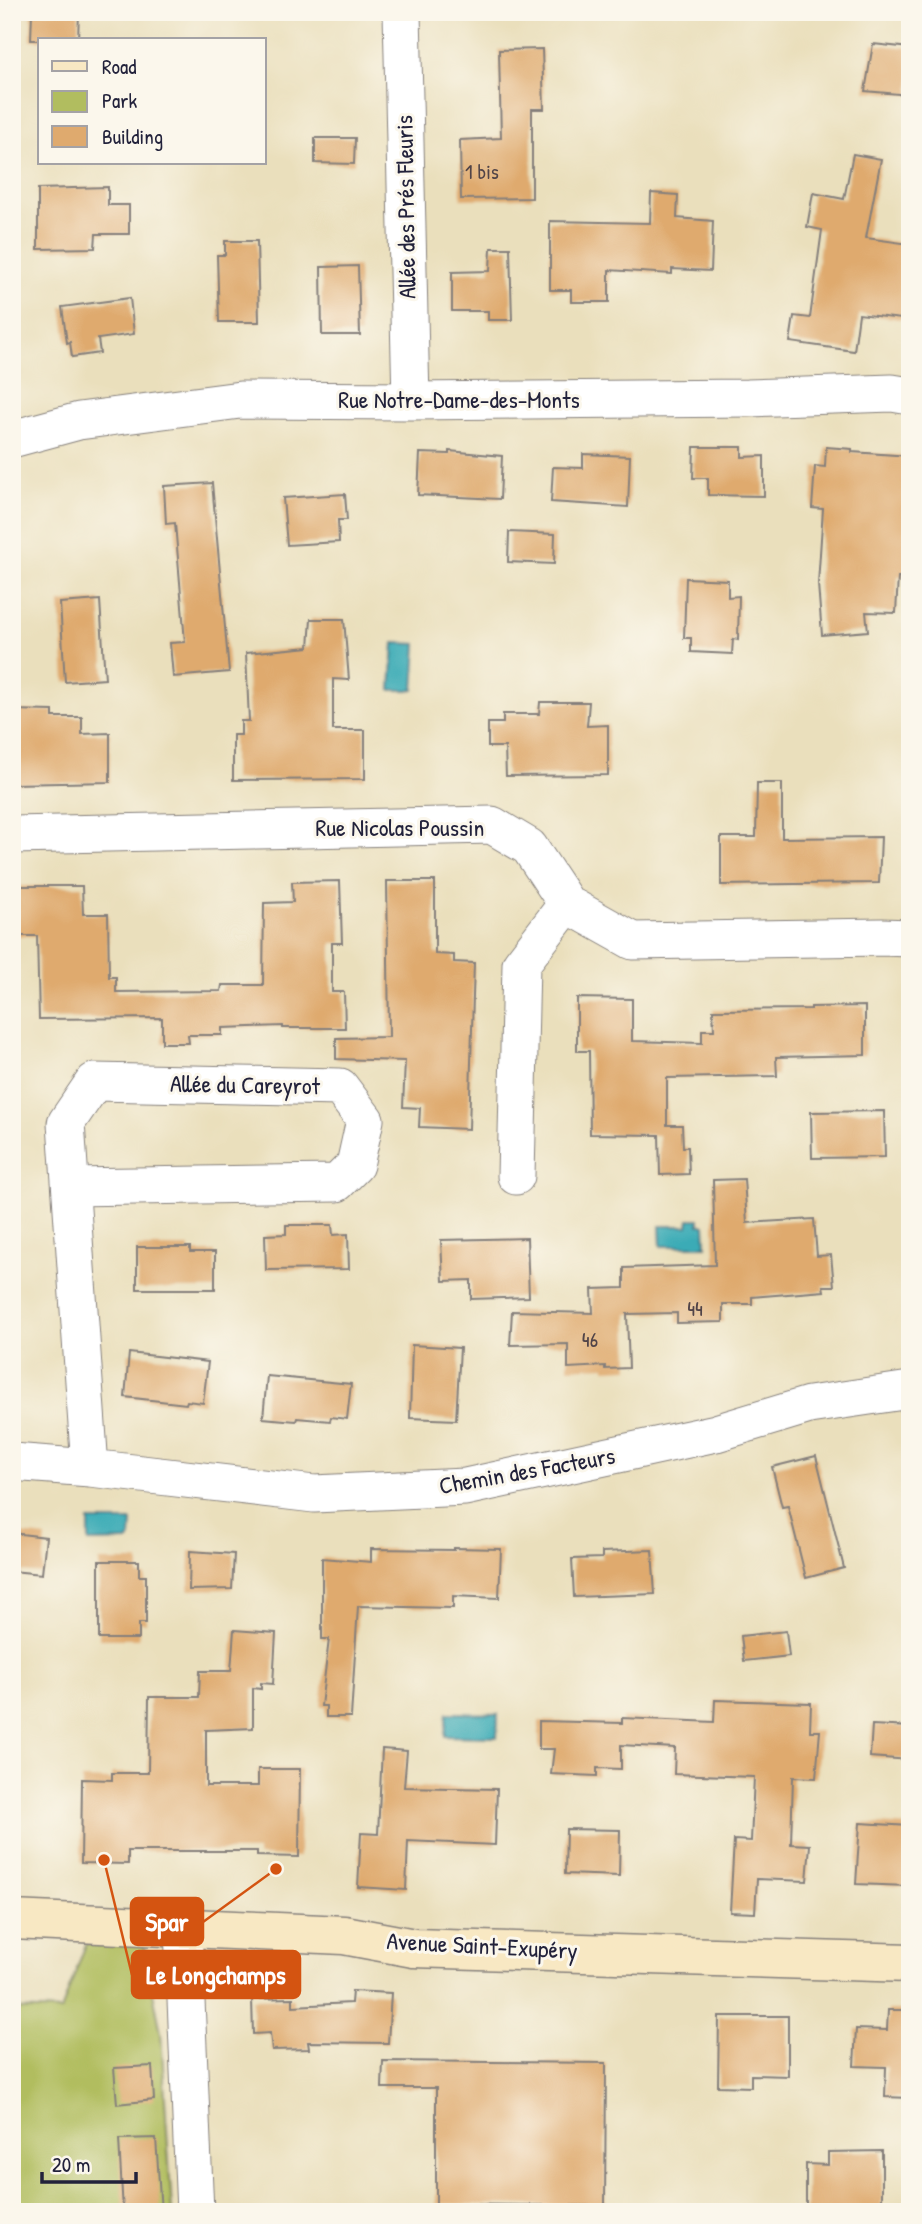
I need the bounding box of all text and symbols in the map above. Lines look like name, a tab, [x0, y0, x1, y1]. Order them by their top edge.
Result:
legend	[38, 38, 266, 164]
text: Road	[102, 52, 136, 81]
text: Park	[102, 86, 137, 115]
street label: Allée des Prés Fleuris	[387, 115, 423, 299]
text: Building	[102, 122, 163, 151]
house number: 1 bis	[465, 157, 499, 186]
street label: Rue Notre-Dame-des-Monts	[338, 383, 580, 415]
street label: Rue Nicolas Poussin	[316, 811, 484, 843]
street label: Allée du Careyrot	[170, 1067, 321, 1101]
house number: 44	[687, 1294, 703, 1323]
house number: 46	[582, 1325, 598, 1354]
street label: Chemin des Facteurs	[436, 1439, 617, 1501]
callout: Spar	[131, 1898, 203, 1945]
text: Spar	[145, 1904, 190, 1940]
street label: Avenue Saint-Exupéry	[386, 1924, 578, 1966]
callout: Le Longchamps	[132, 1951, 300, 1998]
text: Le Longchamps	[146, 1957, 286, 1993]
scale bar	[42, 2140, 136, 2184]
text: 20 m	[52, 2150, 90, 2179]

